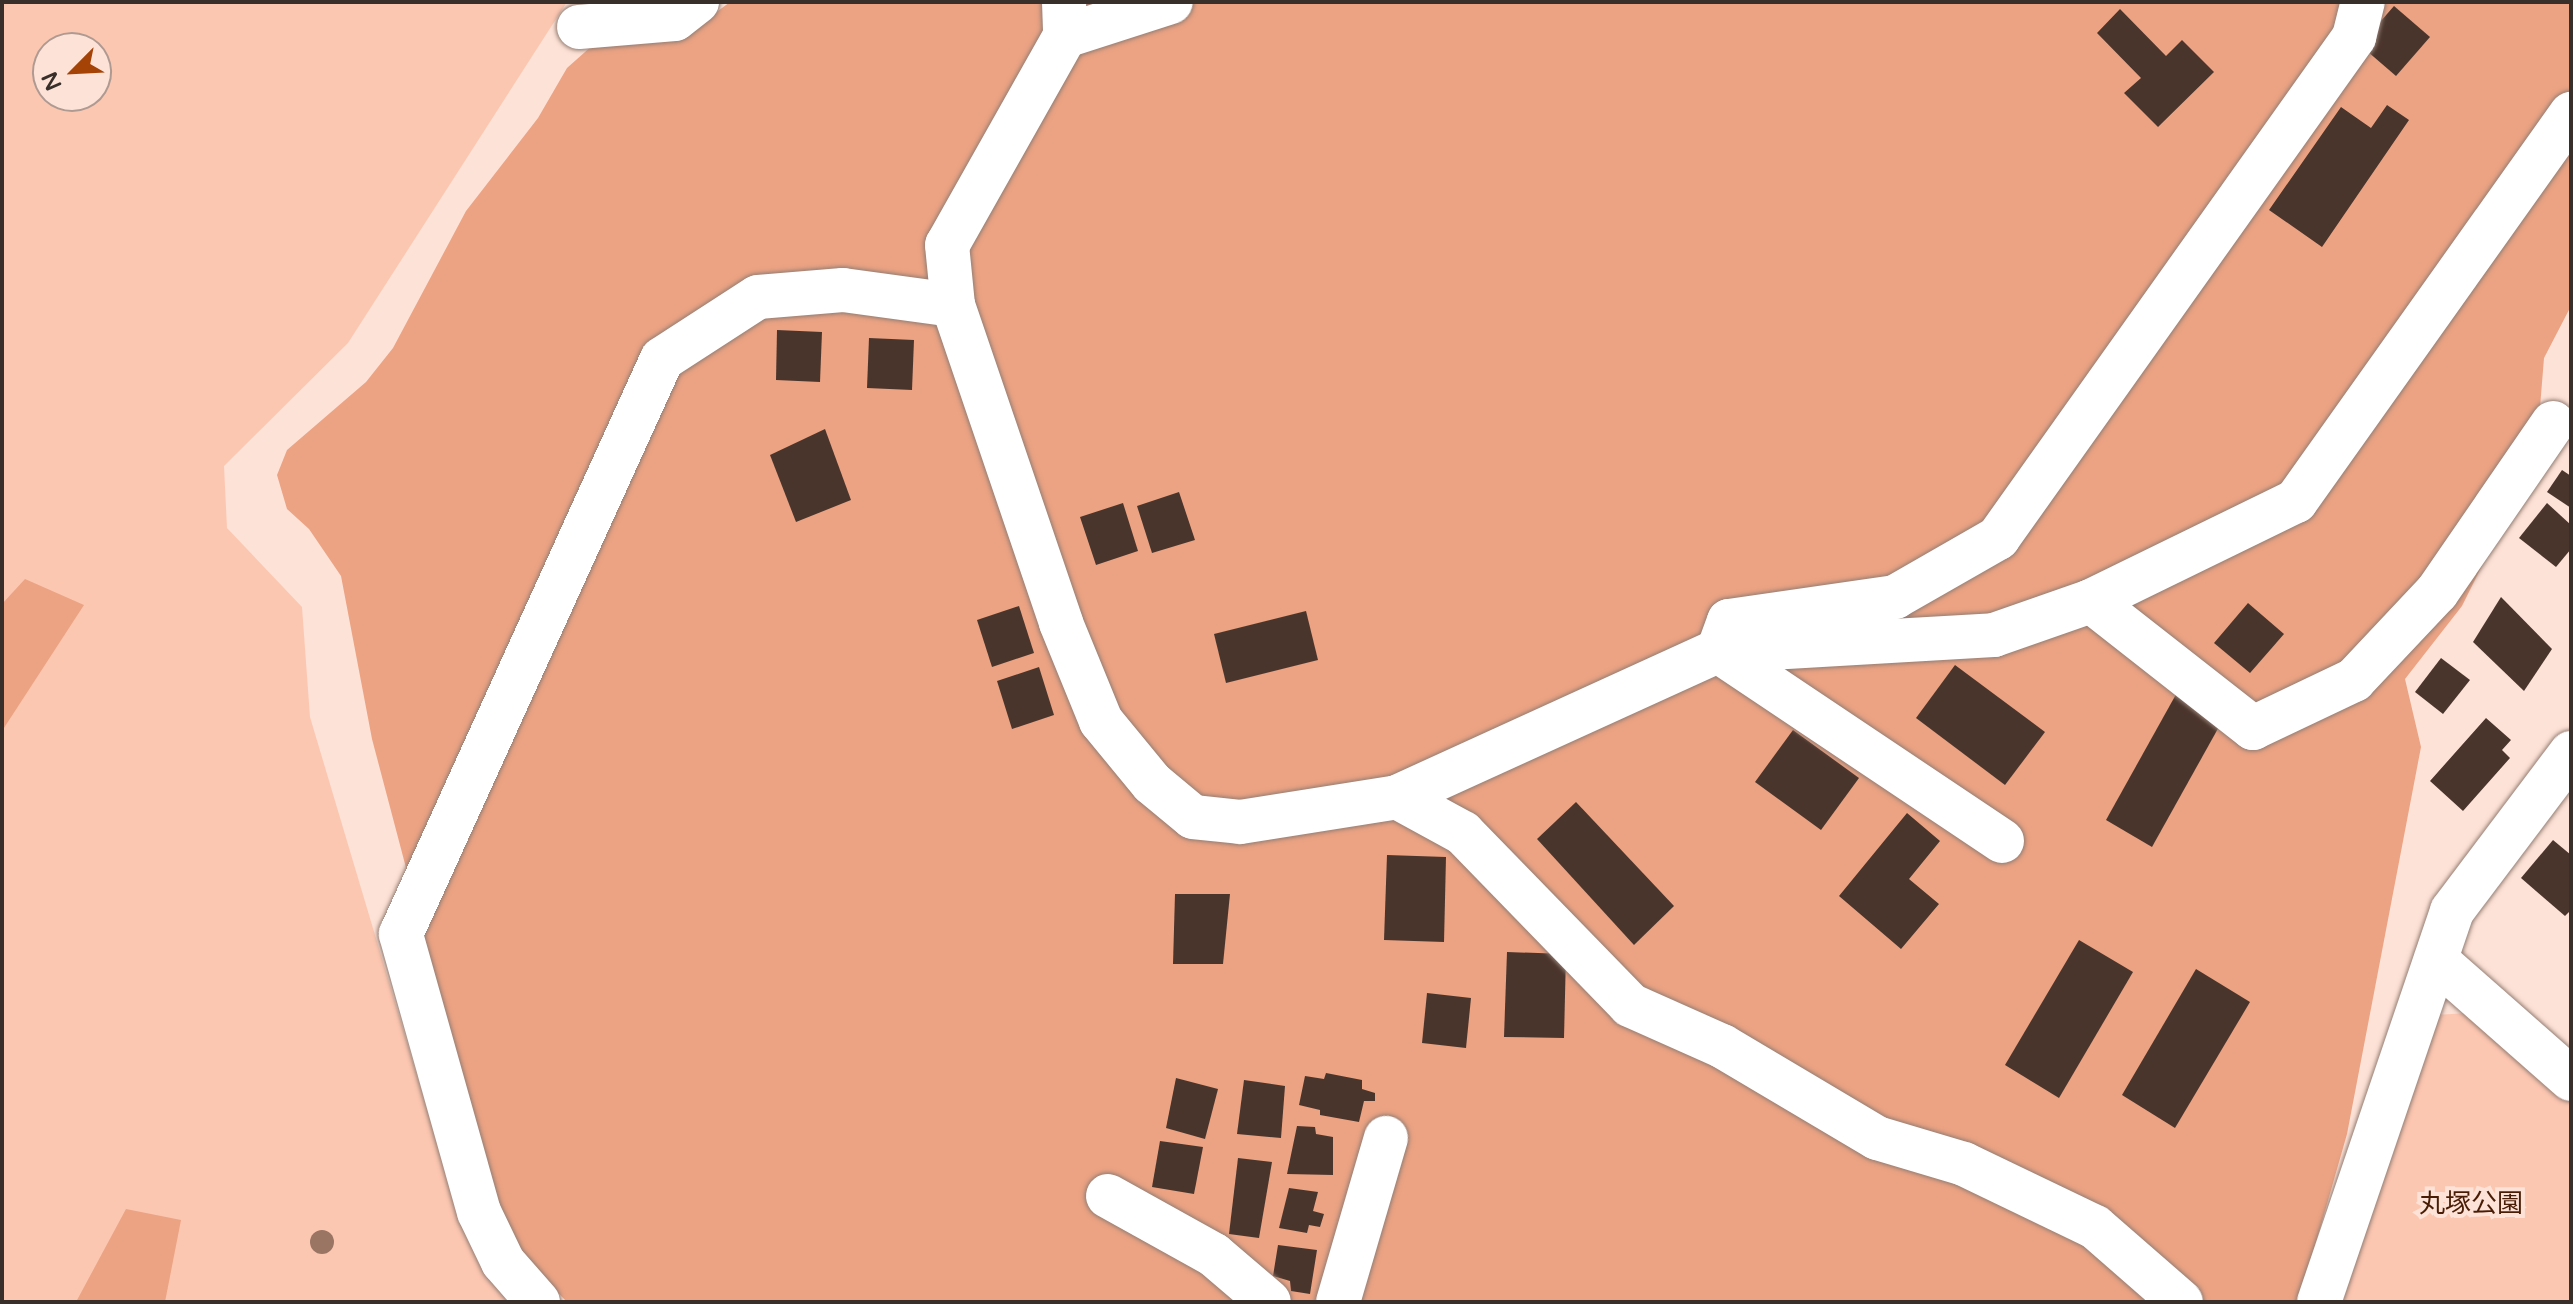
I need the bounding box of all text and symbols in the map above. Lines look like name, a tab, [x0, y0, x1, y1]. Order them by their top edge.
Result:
north arrow	[32, 32, 112, 112]
text: N	[36, 68, 67, 94]
park label: 丸塚公園	[2419, 1188, 2523, 1220]

